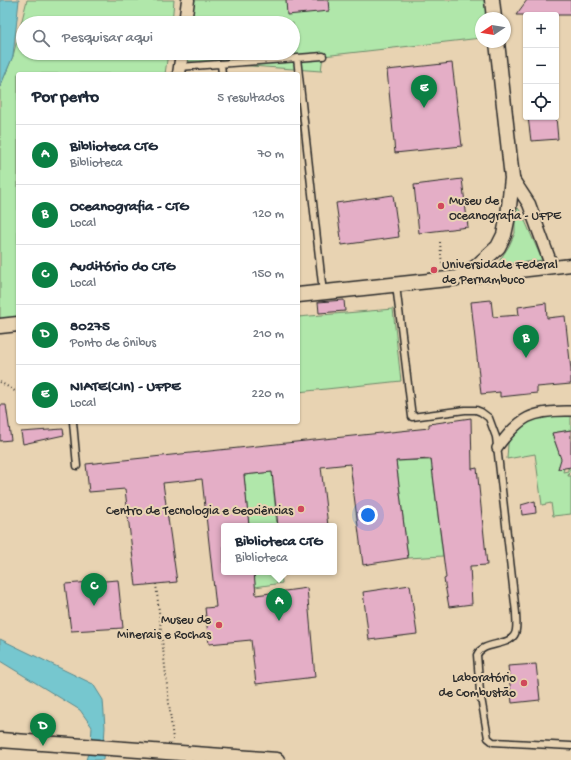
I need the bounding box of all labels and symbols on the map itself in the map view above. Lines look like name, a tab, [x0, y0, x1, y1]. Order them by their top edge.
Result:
north arrow	[475, 12, 511, 48]
pin: E	[411, 75, 437, 108]
place label: Museu de Oceanografia - UFPE	[449, 194, 562, 224]
marker: Museu de Oceanografia - UFPE	[436, 201, 446, 211]
place label: Universidade Federal de Pernambuco	[442, 258, 558, 288]
marker: Universidade Federal de Pernambuco	[429, 265, 439, 275]
pin: B	[513, 325, 539, 358]
place label: Centro de Tecnologia e Geociências	[106, 504, 294, 519]
marker: Centro de Tecnologia e Geociências	[296, 504, 306, 514]
your location	[358, 505, 378, 525]
pin: C	[81, 573, 107, 606]
pin: A	[266, 588, 292, 621]
place label: Museu de Minerais e Rochas	[117, 613, 212, 643]
marker: Museu de Minerais e Rochas	[214, 620, 224, 630]
place label: Laboratório de Combustão	[439, 671, 516, 701]
marker: Laboratório de Combustão	[519, 678, 529, 688]
pin: D	[30, 713, 56, 746]

